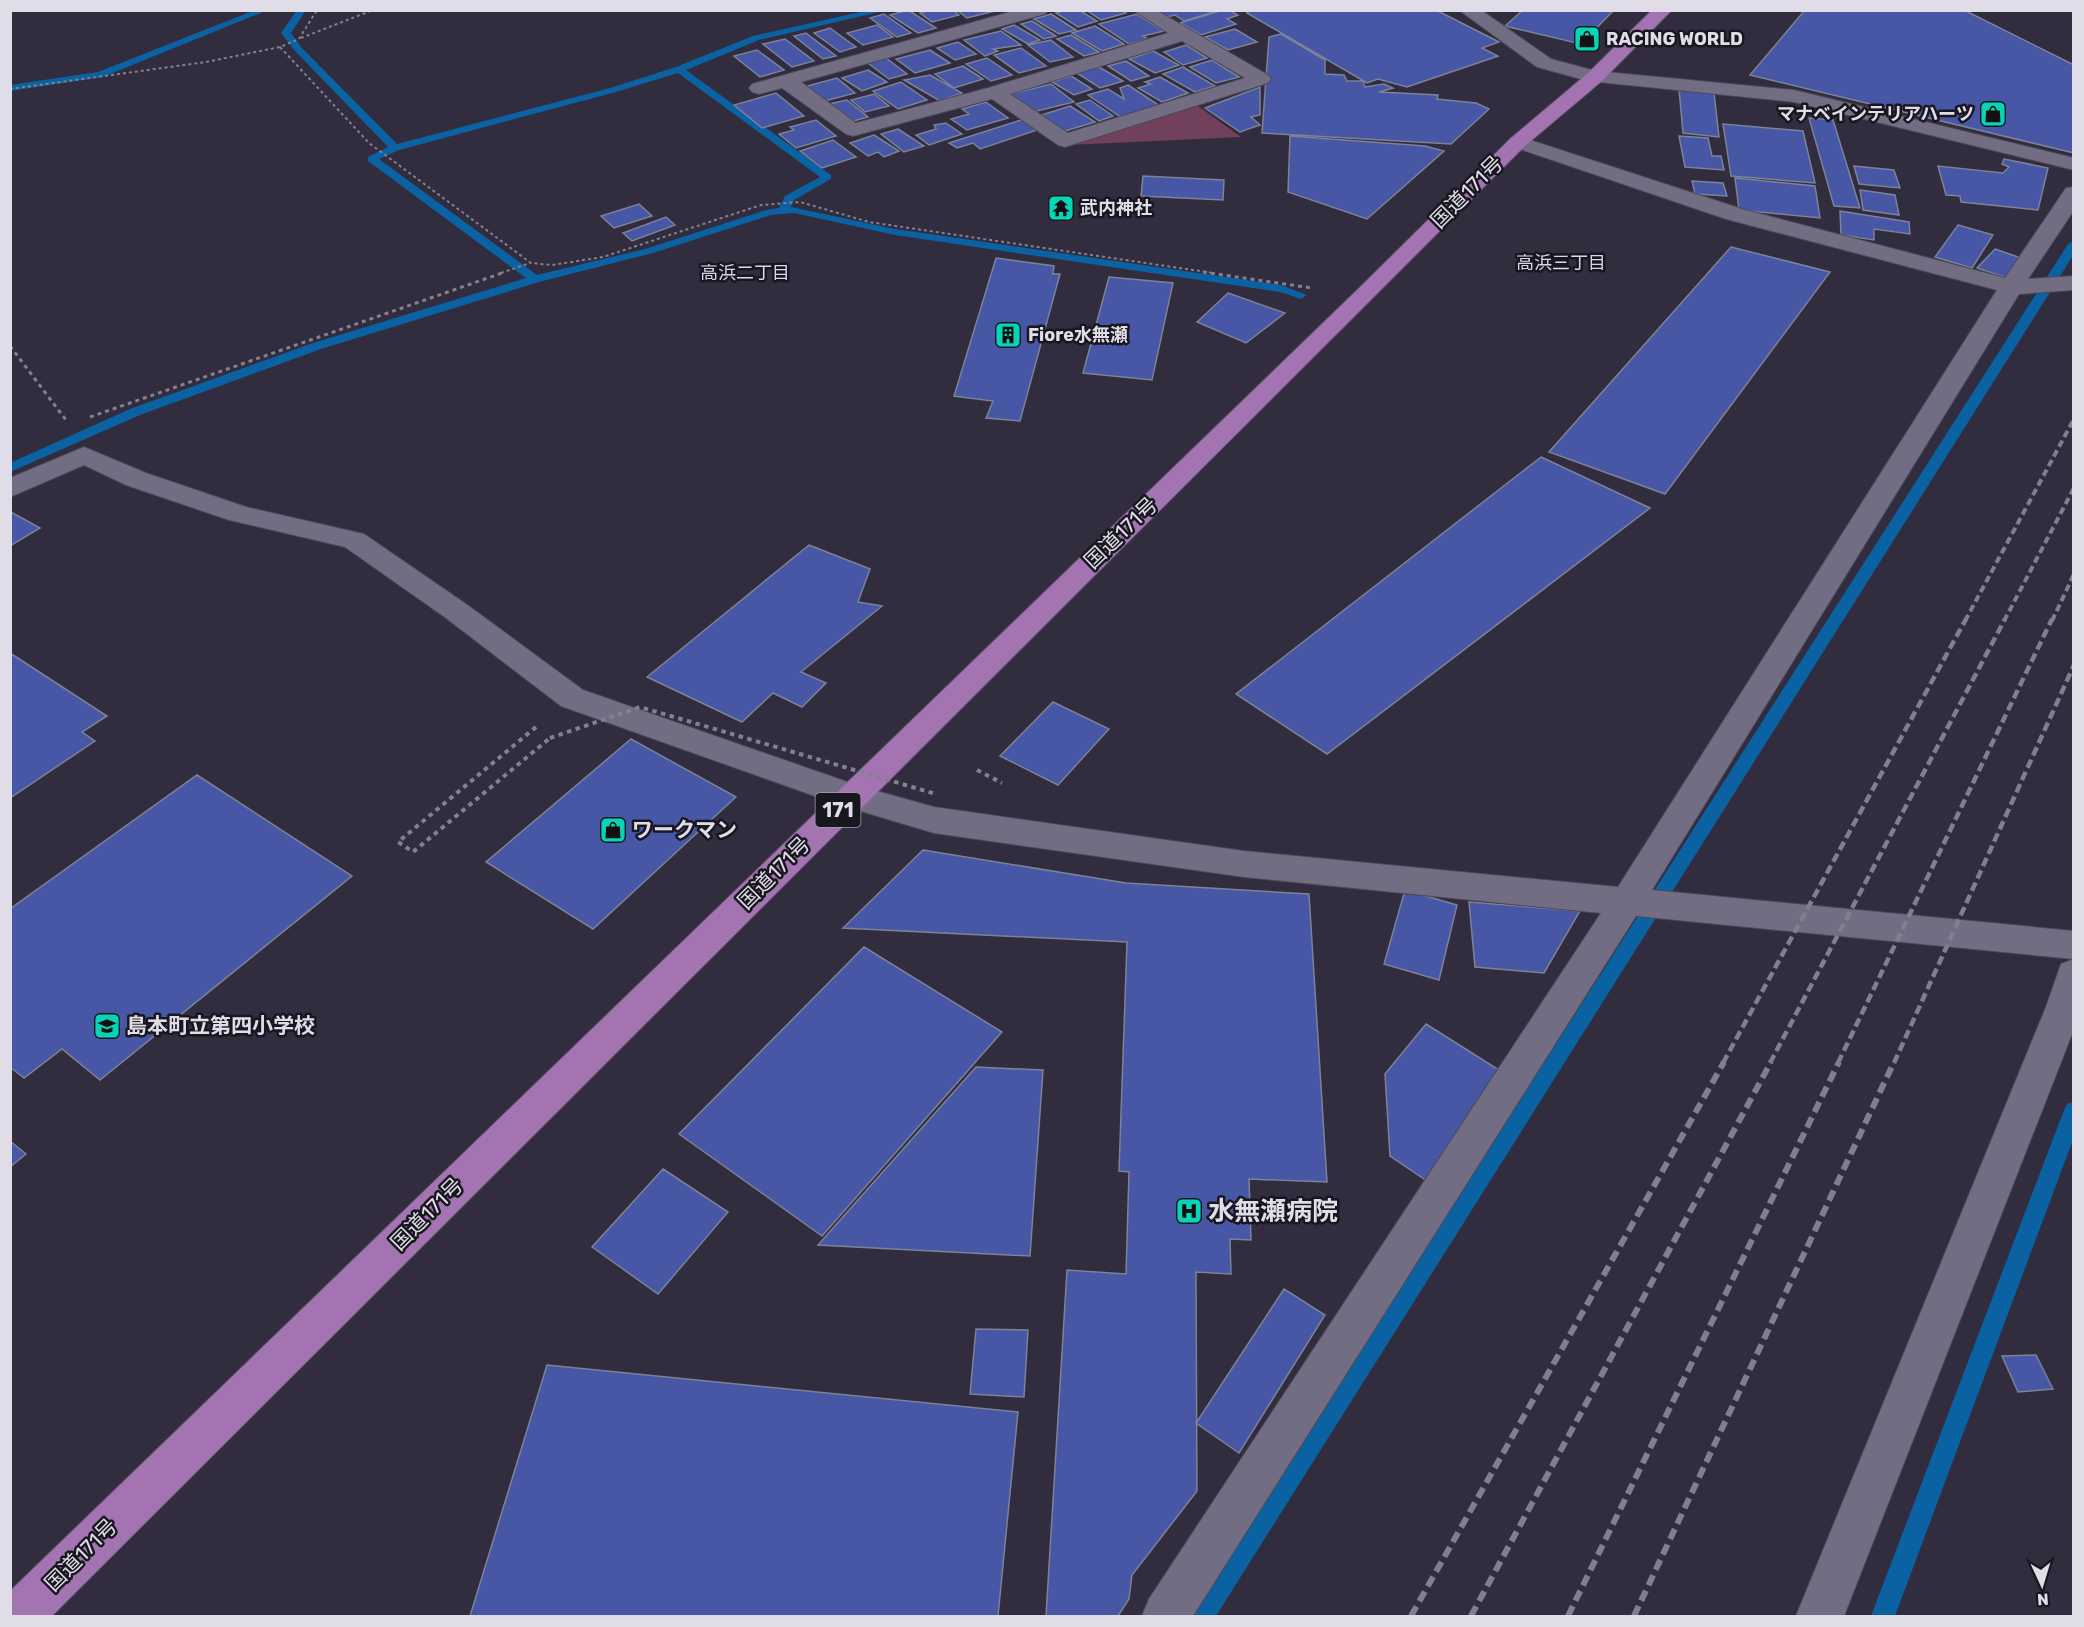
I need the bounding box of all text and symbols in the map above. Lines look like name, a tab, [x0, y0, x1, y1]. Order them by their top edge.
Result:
shop icon: RACING WORLD	[1572, 24, 1602, 54]
place label: RACING WORLD	[1606, 28, 1743, 50]
shop icon: マナベインテリアハーツ	[1978, 99, 2008, 129]
place label: マナベインテリアハーツ	[1777, 103, 1974, 125]
street label: 国道171号	[1425, 150, 1508, 233]
temple icon: 武内神社	[1046, 193, 1076, 223]
place label: 武内神社	[1080, 197, 1152, 219]
district label: 高浜三丁目	[1516, 252, 1606, 274]
district label: 高浜二丁目	[700, 262, 790, 284]
building icon: Fiore水無瀬	[993, 320, 1023, 350]
place label: Fiore水無瀬	[1028, 324, 1128, 346]
street label: 国道171号	[1079, 492, 1162, 573]
road number: 171	[816, 793, 860, 827]
shop icon: ワークマン	[598, 815, 628, 845]
place label: ワークマン	[632, 817, 737, 842]
street label: 国道171号	[732, 831, 815, 914]
school or university icon: 島本町立第四小学校	[92, 1011, 122, 1041]
place label: 島本町立第四小学校	[126, 1013, 315, 1038]
street label: 国道171号	[385, 1172, 468, 1255]
hospital icon: 水無瀬病院	[1174, 1196, 1204, 1226]
place label: 水無瀬病院	[1208, 1196, 1338, 1227]
street label: 国道171号	[39, 1513, 122, 1596]
north arrow	[2012, 1555, 2072, 1615]
text: N	[2037, 1590, 2049, 1609]

